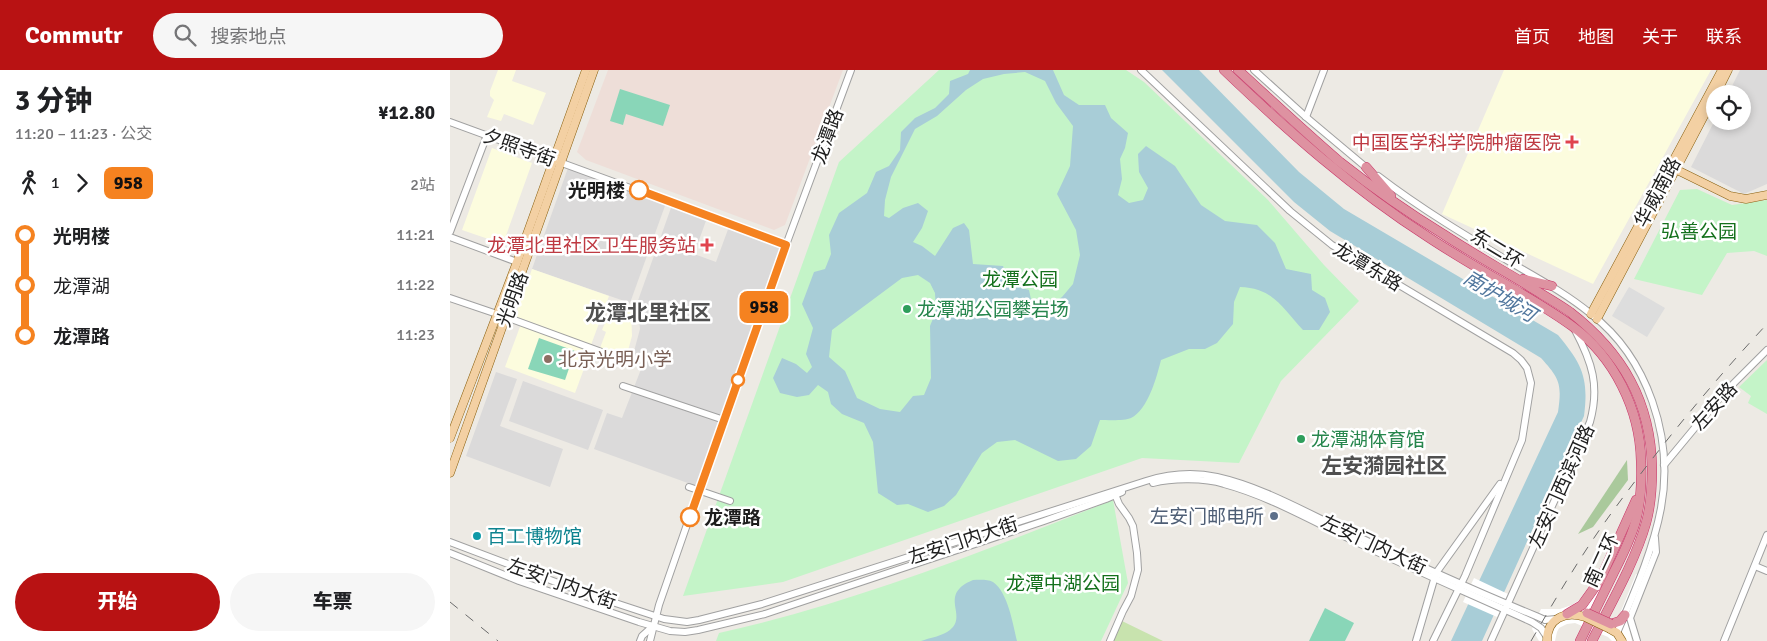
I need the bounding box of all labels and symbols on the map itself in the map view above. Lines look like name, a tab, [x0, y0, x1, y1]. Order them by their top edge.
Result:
street label: 龙潭路	[807, 105, 849, 167]
street label: 夕照寺街	[479, 124, 558, 172]
place label: 中国医学科学院肿瘤医院	[1352, 131, 1561, 155]
marker: 中国医学科学院肿瘤医院	[1565, 135, 1579, 149]
street label: 华威南路	[1629, 153, 1686, 232]
place label: 光明楼	[568, 179, 625, 203]
marker: 光明楼	[629, 180, 649, 200]
park label: 弘善公园	[1661, 220, 1737, 244]
street label: 东二环	[1466, 224, 1527, 274]
place label: 龙潭北里社区卫生服务站	[487, 234, 696, 258]
street label: 龙潭东路	[1329, 237, 1406, 297]
marker: 龙潭北里社区卫生服务站	[700, 238, 714, 252]
water label: 南护城河	[1459, 265, 1544, 330]
street label: 光明路	[492, 268, 534, 330]
park label: 龙潭公园	[982, 268, 1058, 292]
line badge: 958	[735, 291, 793, 323]
place label: 龙潭湖公园攀岩场	[917, 298, 1069, 322]
district label: 龙潭北里社区	[585, 300, 711, 326]
marker: 龙潭湖公园攀岩场	[901, 303, 913, 315]
place label: 北京光明小学	[558, 348, 672, 372]
marker: 北京光明小学	[542, 353, 554, 365]
unlabelled marker	[731, 373, 745, 387]
street label: 左安路	[1687, 377, 1743, 436]
street label: 左安门西滨河路	[1524, 421, 1600, 552]
place label: 龙潭湖体育馆	[1311, 428, 1425, 452]
marker: 龙潭湖体育馆	[1295, 433, 1307, 445]
district label: 左安漪园社区	[1321, 453, 1447, 479]
place label: 左安门邮电所	[1150, 505, 1264, 529]
place label: 龙潭路	[704, 506, 761, 530]
marker: 龙潭路	[680, 507, 700, 527]
marker: 左安门邮电所	[1268, 510, 1280, 522]
street label: 左安门内大街	[1317, 510, 1430, 580]
street label: 左安门内大街	[905, 512, 1021, 570]
place label: 百工博物馆	[487, 525, 582, 549]
marker: 百工博物馆	[471, 530, 483, 542]
street label: 南二环	[1579, 530, 1625, 591]
street label: 左安门内大街	[504, 553, 619, 615]
park label: 龙潭中湖公园	[1006, 572, 1120, 596]

